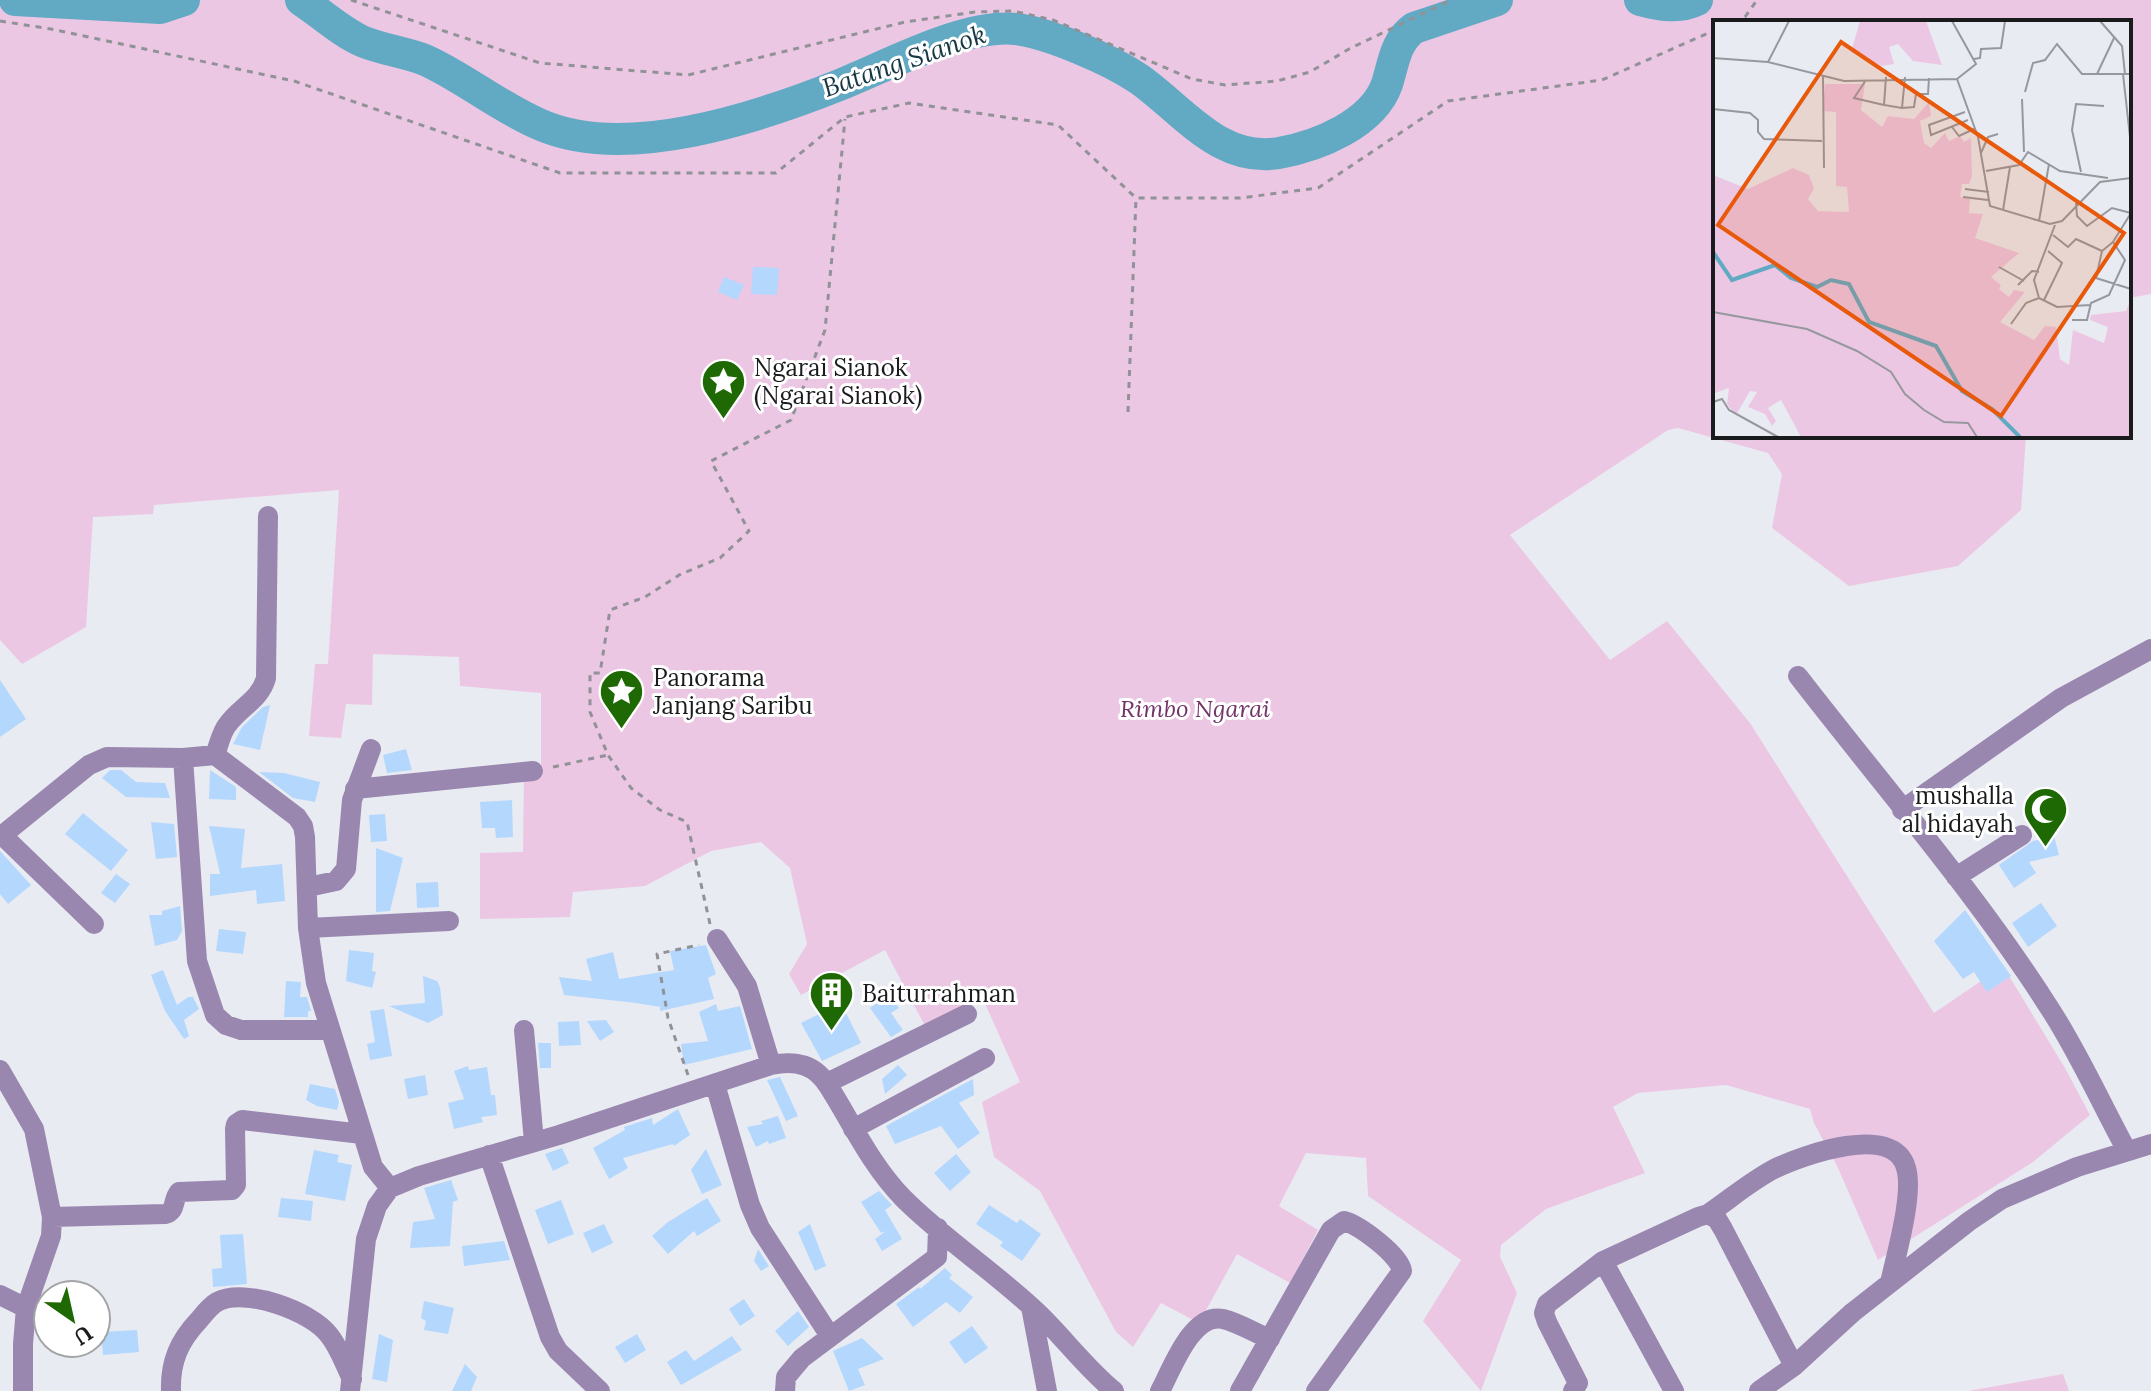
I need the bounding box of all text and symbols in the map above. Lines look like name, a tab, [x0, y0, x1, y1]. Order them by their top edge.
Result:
water label: Batang Sianok	[818, 17, 990, 104]
inset map	[1713, 20, 2131, 438]
place label: Ngarai Sianok (Ngarai Sianok)	[754, 352, 922, 411]
place icon: Ngarai Sianok (Ngarai Sianok)	[699, 358, 747, 421]
place label: Panorama Janjang Saribu	[652, 662, 813, 721]
place icon: Panorama Janjang Saribu	[598, 668, 646, 731]
park label: Rimbo Ngarai	[1120, 693, 1270, 724]
place label: mushalla al hidayah	[1902, 780, 2014, 839]
mosque icon: mushalla al hidayah	[2021, 786, 2069, 849]
building icon: Baiturrahman	[807, 970, 855, 1033]
place label: Baiturrahman	[862, 978, 1016, 1009]
north arrow	[32, 1279, 112, 1359]
text: U	[68, 1319, 98, 1352]

